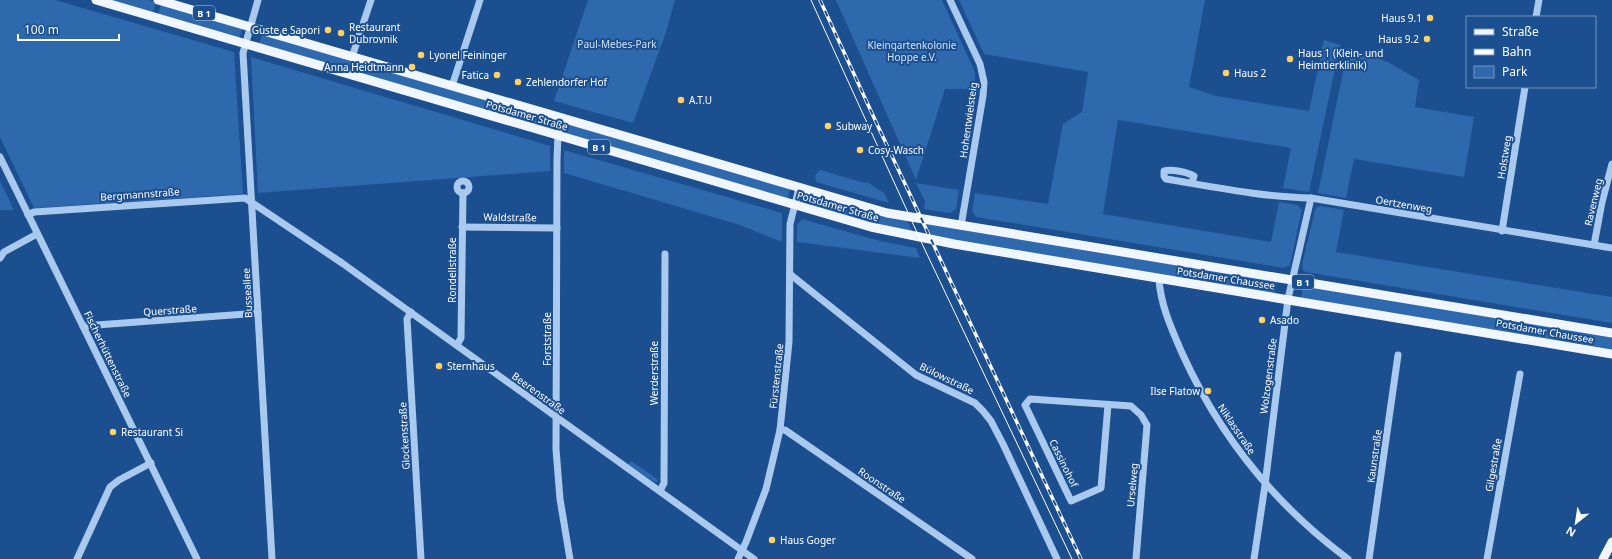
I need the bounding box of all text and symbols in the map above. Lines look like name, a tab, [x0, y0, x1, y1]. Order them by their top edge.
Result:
road number: B 1	[193, 6, 215, 20]
place label: Haus 9.1	[1381, 11, 1422, 25]
marker: Haus 9.1	[1425, 13, 1435, 23]
scale bar	[18, 16, 119, 42]
legend	[1466, 16, 1596, 88]
place label: Restaurant Dubrovnik	[349, 20, 401, 46]
text: 100 m	[24, 21, 59, 38]
place label: Guste e Sapori	[252, 23, 320, 37]
text: Straße	[1502, 23, 1539, 40]
marker: Guste e Sapori	[323, 25, 333, 35]
marker: Restaurant Dubrovnik	[336, 28, 346, 38]
place label: Haus 9.2	[1378, 32, 1419, 46]
marker: Haus 9.2	[1422, 34, 1432, 44]
park label: Paul-Mebes-Park	[577, 37, 657, 51]
park label: Kleingartenkolonie Hoppe e.V.	[868, 38, 957, 64]
text: Bahn	[1502, 43, 1531, 60]
place label: Haus 1 (Klein- und Heimtierklinik)	[1298, 46, 1383, 72]
place label: Lyonel Feininger	[429, 48, 507, 62]
marker: Lyonel Feininger	[416, 50, 426, 60]
marker: Haus 1 (Klein- und Heimtierklinik)	[1285, 54, 1295, 64]
place label: Anna Heidtmann	[324, 60, 404, 74]
marker: Anna Heidtmann	[407, 62, 417, 72]
text: Park	[1502, 63, 1528, 80]
place label: Haus 2	[1234, 66, 1267, 80]
place label: Fatica	[462, 68, 489, 82]
marker: Haus 2	[1221, 68, 1231, 78]
marker: Fatica	[492, 70, 502, 80]
place label: Zehlendorfer Hof	[526, 75, 608, 89]
marker: Zehlendorfer Hof	[513, 77, 523, 87]
street label: Hohentwielsteig	[956, 81, 980, 159]
place label: A.T.U	[689, 93, 712, 107]
marker: A.T.U	[676, 95, 686, 105]
street label: Potsdamer Straße	[484, 97, 570, 133]
place label: Subway	[836, 119, 873, 133]
marker: Subway	[823, 121, 833, 131]
street label: Holstweg	[1494, 134, 1514, 180]
road number: B 1	[588, 140, 610, 154]
place label: Cosy-Wasch	[868, 143, 924, 157]
marker: Cosy-Wasch	[855, 145, 865, 155]
street label: Ravenweg	[1581, 177, 1605, 227]
street label: Bergmannstraße	[100, 184, 181, 204]
street label: Potsdamer Straße	[795, 188, 881, 224]
street label: Oertzenweg	[1375, 192, 1433, 216]
street label: Waldstraße	[483, 210, 537, 224]
street label: Rondellstraße	[445, 237, 459, 303]
street label: Potsdamer Chaussee	[1176, 263, 1276, 293]
street label: Busseallee	[239, 267, 255, 318]
road number: B 1	[1292, 275, 1314, 289]
street label: Querstraße	[143, 301, 198, 319]
street label: Fischerhüttenstraße	[81, 308, 135, 400]
street label: Forststraße	[540, 312, 554, 366]
place label: Asado	[1270, 313, 1299, 327]
marker: Asado	[1257, 315, 1267, 325]
street label: Potsdamer Chaussee	[1495, 315, 1595, 347]
street label: Wolzogenstraße	[1256, 337, 1280, 415]
street label: Werderstraße	[647, 340, 661, 405]
street label: Fürstenstraße	[766, 342, 786, 409]
place label: Sternhaus	[447, 359, 495, 373]
street label: Bülowstraße	[917, 359, 977, 397]
marker: Sternhaus	[434, 361, 444, 371]
street label: Beerenstraße	[509, 369, 569, 418]
place label: Ilse Flatow	[1150, 384, 1200, 398]
marker: Ilse Flatow	[1203, 386, 1213, 396]
street label: Glockenstraße	[395, 401, 413, 470]
street label: Niklasstraße	[1215, 401, 1259, 457]
place label: Restaurant Si	[121, 425, 183, 439]
marker: Restaurant Si	[108, 427, 118, 437]
street label: Kaunstraße	[1363, 428, 1385, 484]
street label: Cassinohof	[1046, 437, 1082, 490]
street label: Gilgestraße	[1481, 437, 1505, 493]
street label: Urselweg	[1123, 462, 1141, 508]
street label: Roonstraße	[856, 464, 909, 506]
north arrow	[1556, 503, 1596, 543]
text: N	[1563, 523, 1578, 541]
place label: Haus Goger	[780, 533, 836, 547]
marker: Haus Goger	[767, 535, 777, 545]

